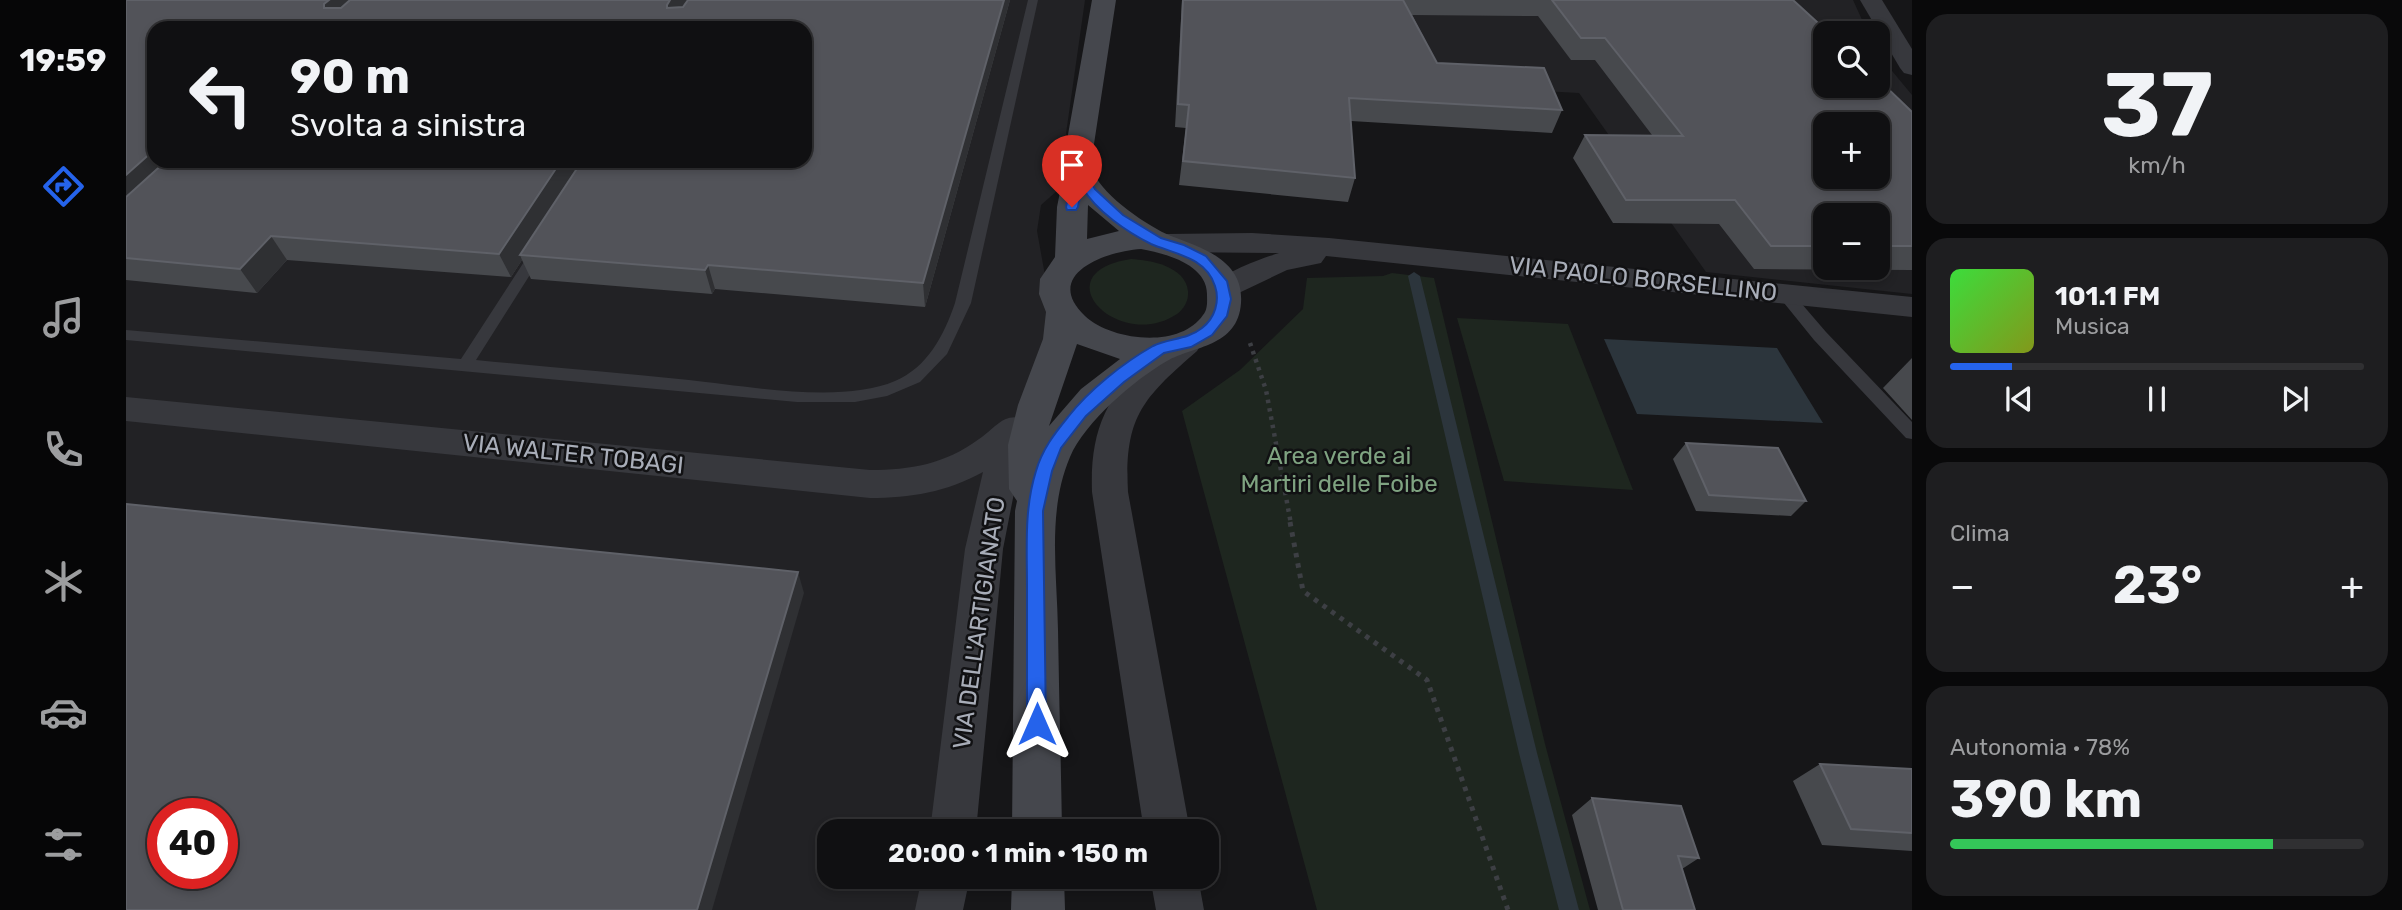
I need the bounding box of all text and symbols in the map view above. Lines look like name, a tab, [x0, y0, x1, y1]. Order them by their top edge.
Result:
map controls	[1813, 21, 1890, 280]
button: search	[1813, 21, 1890, 98]
text: 19:59	[20, 41, 106, 79]
text: 90 m	[290, 47, 410, 105]
icon: left	[175, 49, 266, 140]
text: 37	[2101, 51, 2213, 159]
text: Svolta a sinistra	[290, 106, 526, 144]
button: +	[1813, 112, 1890, 189]
pin	[1042, 135, 1102, 207]
icon: arrive	[1053, 146, 1091, 184]
text: km/h	[2128, 151, 2186, 179]
icon: directions	[39, 162, 88, 211]
button: −	[1813, 203, 1890, 280]
street label: VIA PAOLO BORSELLINO	[1508, 251, 1778, 307]
text: 101.1 FM	[2055, 281, 2160, 312]
icon: music	[39, 293, 88, 342]
text: Musica	[2055, 312, 2130, 340]
icon: previous	[2000, 380, 2038, 418]
icon: pause	[2138, 380, 2176, 418]
icon: next	[2276, 380, 2314, 418]
icon: phone	[39, 425, 88, 474]
street label: VIA WALTER TOBAGI	[461, 428, 685, 480]
park label: Area verde ai Martiri delle Foibe	[1240, 442, 1438, 498]
street label: VIA DELL'ARTIGIANATO	[947, 495, 1011, 751]
text: Clima	[1950, 519, 2010, 547]
text: 23°	[2113, 554, 2202, 616]
icon: climate	[39, 557, 88, 606]
text: −	[1950, 563, 1975, 609]
text: +	[2340, 563, 2364, 609]
position arrow	[1000, 687, 1074, 761]
icon: car	[39, 688, 88, 737]
text: Autonomia · 78%	[1950, 733, 2130, 761]
text: 390 km	[1950, 768, 2142, 830]
speed limit sign: 40	[147, 798, 238, 889]
icon: filters	[39, 820, 88, 869]
text: 20:00 · 1 min · 150 m	[888, 838, 1148, 869]

